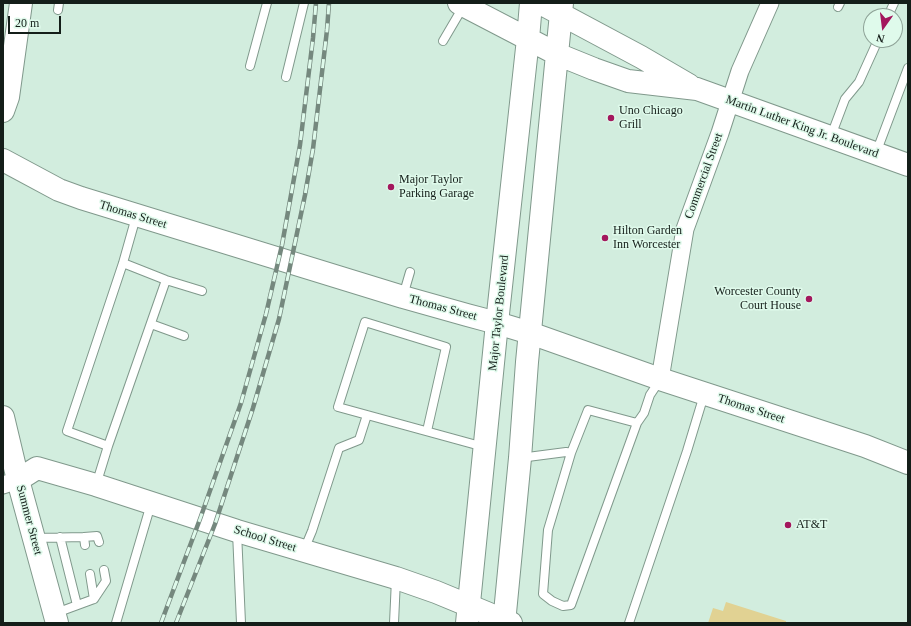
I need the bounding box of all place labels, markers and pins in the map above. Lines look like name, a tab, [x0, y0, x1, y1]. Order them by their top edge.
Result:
place label: Uno Chicago Grill	[619, 104, 683, 132]
marker: Uno Chicago Grill	[606, 113, 616, 123]
place label: Major Taylor Parking Garage	[399, 173, 474, 201]
marker: Major Taylor Parking Garage	[386, 182, 396, 192]
place label: Hilton Garden Inn Worcester	[613, 224, 682, 252]
marker: Hilton Garden Inn Worcester	[600, 233, 610, 243]
place label: Worcester County Court House	[714, 285, 801, 313]
marker: Worcester County Court House	[804, 294, 814, 304]
place label: AT&T	[796, 518, 827, 532]
marker: AT&T	[783, 520, 793, 530]

